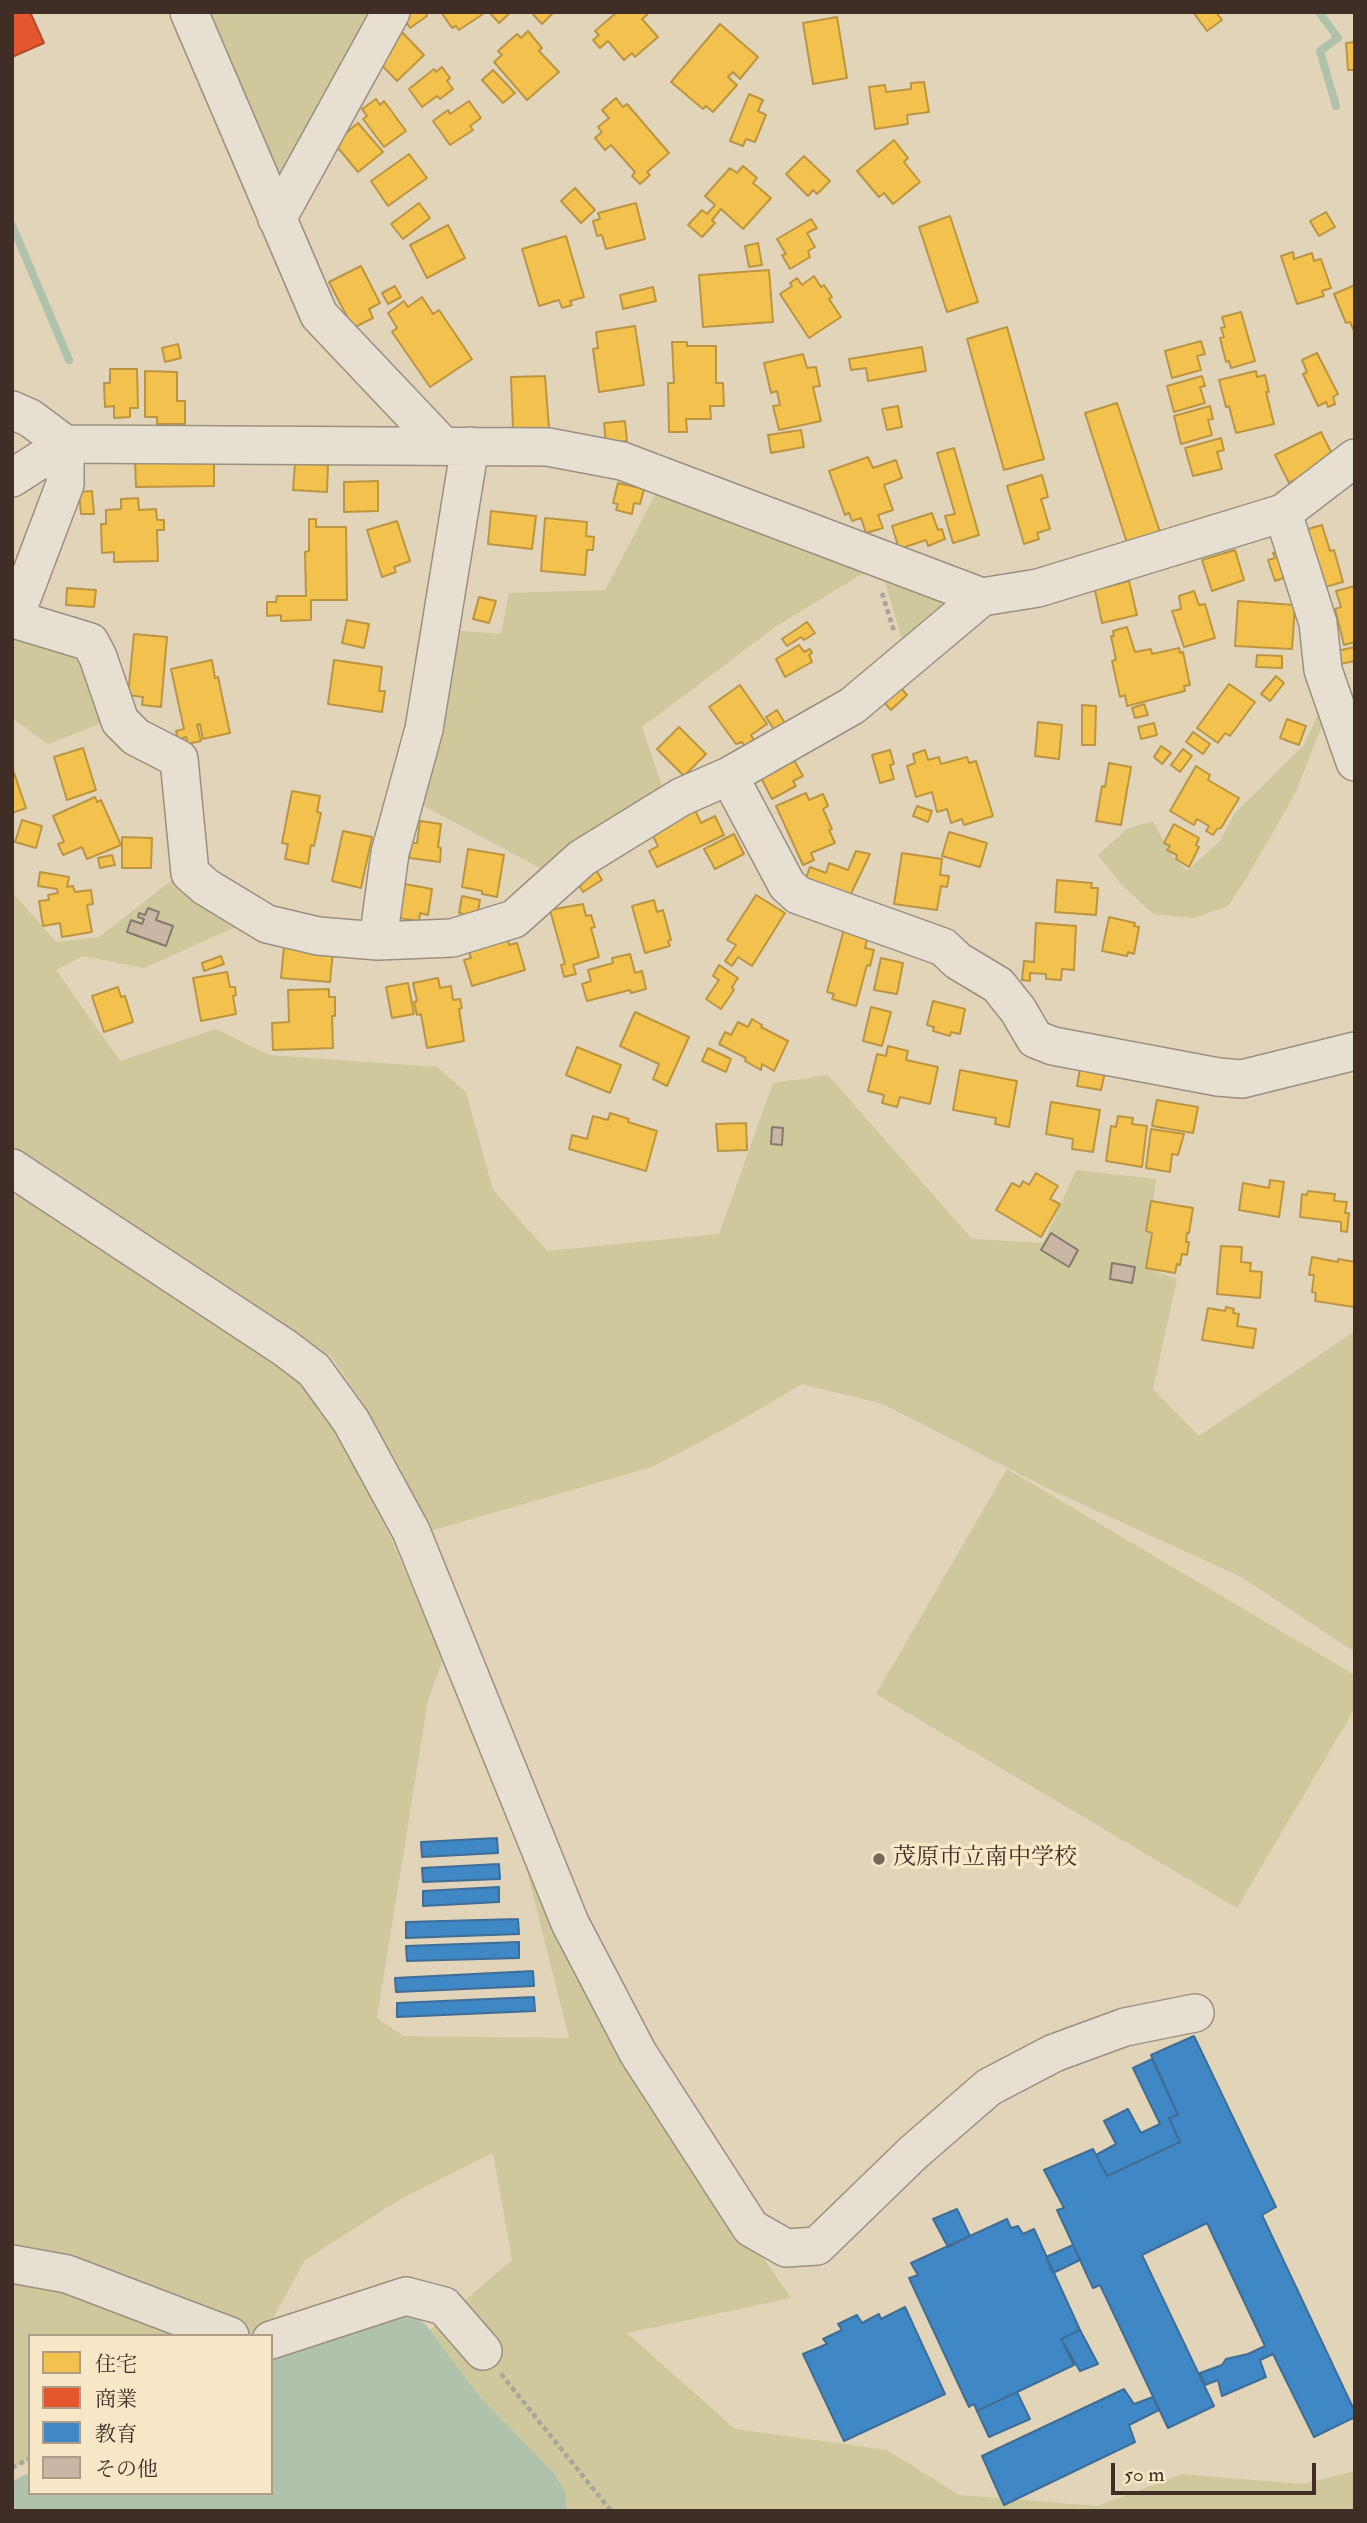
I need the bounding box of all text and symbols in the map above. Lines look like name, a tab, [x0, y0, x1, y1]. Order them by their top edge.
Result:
place label: 茂原市立南中学校	[893, 1845, 1077, 1873]
marker: 茂原市立南中学校	[871, 1851, 887, 1867]
legend	[28, 2334, 273, 2495]
text: 住宅	[95, 2351, 137, 2378]
text: 商業	[95, 2386, 137, 2413]
text: 教育	[95, 2421, 137, 2448]
scale bar	[1115, 2450, 1320, 2494]
text: その他	[95, 2456, 158, 2483]
text: 50 m	[1124, 2461, 1165, 2488]

